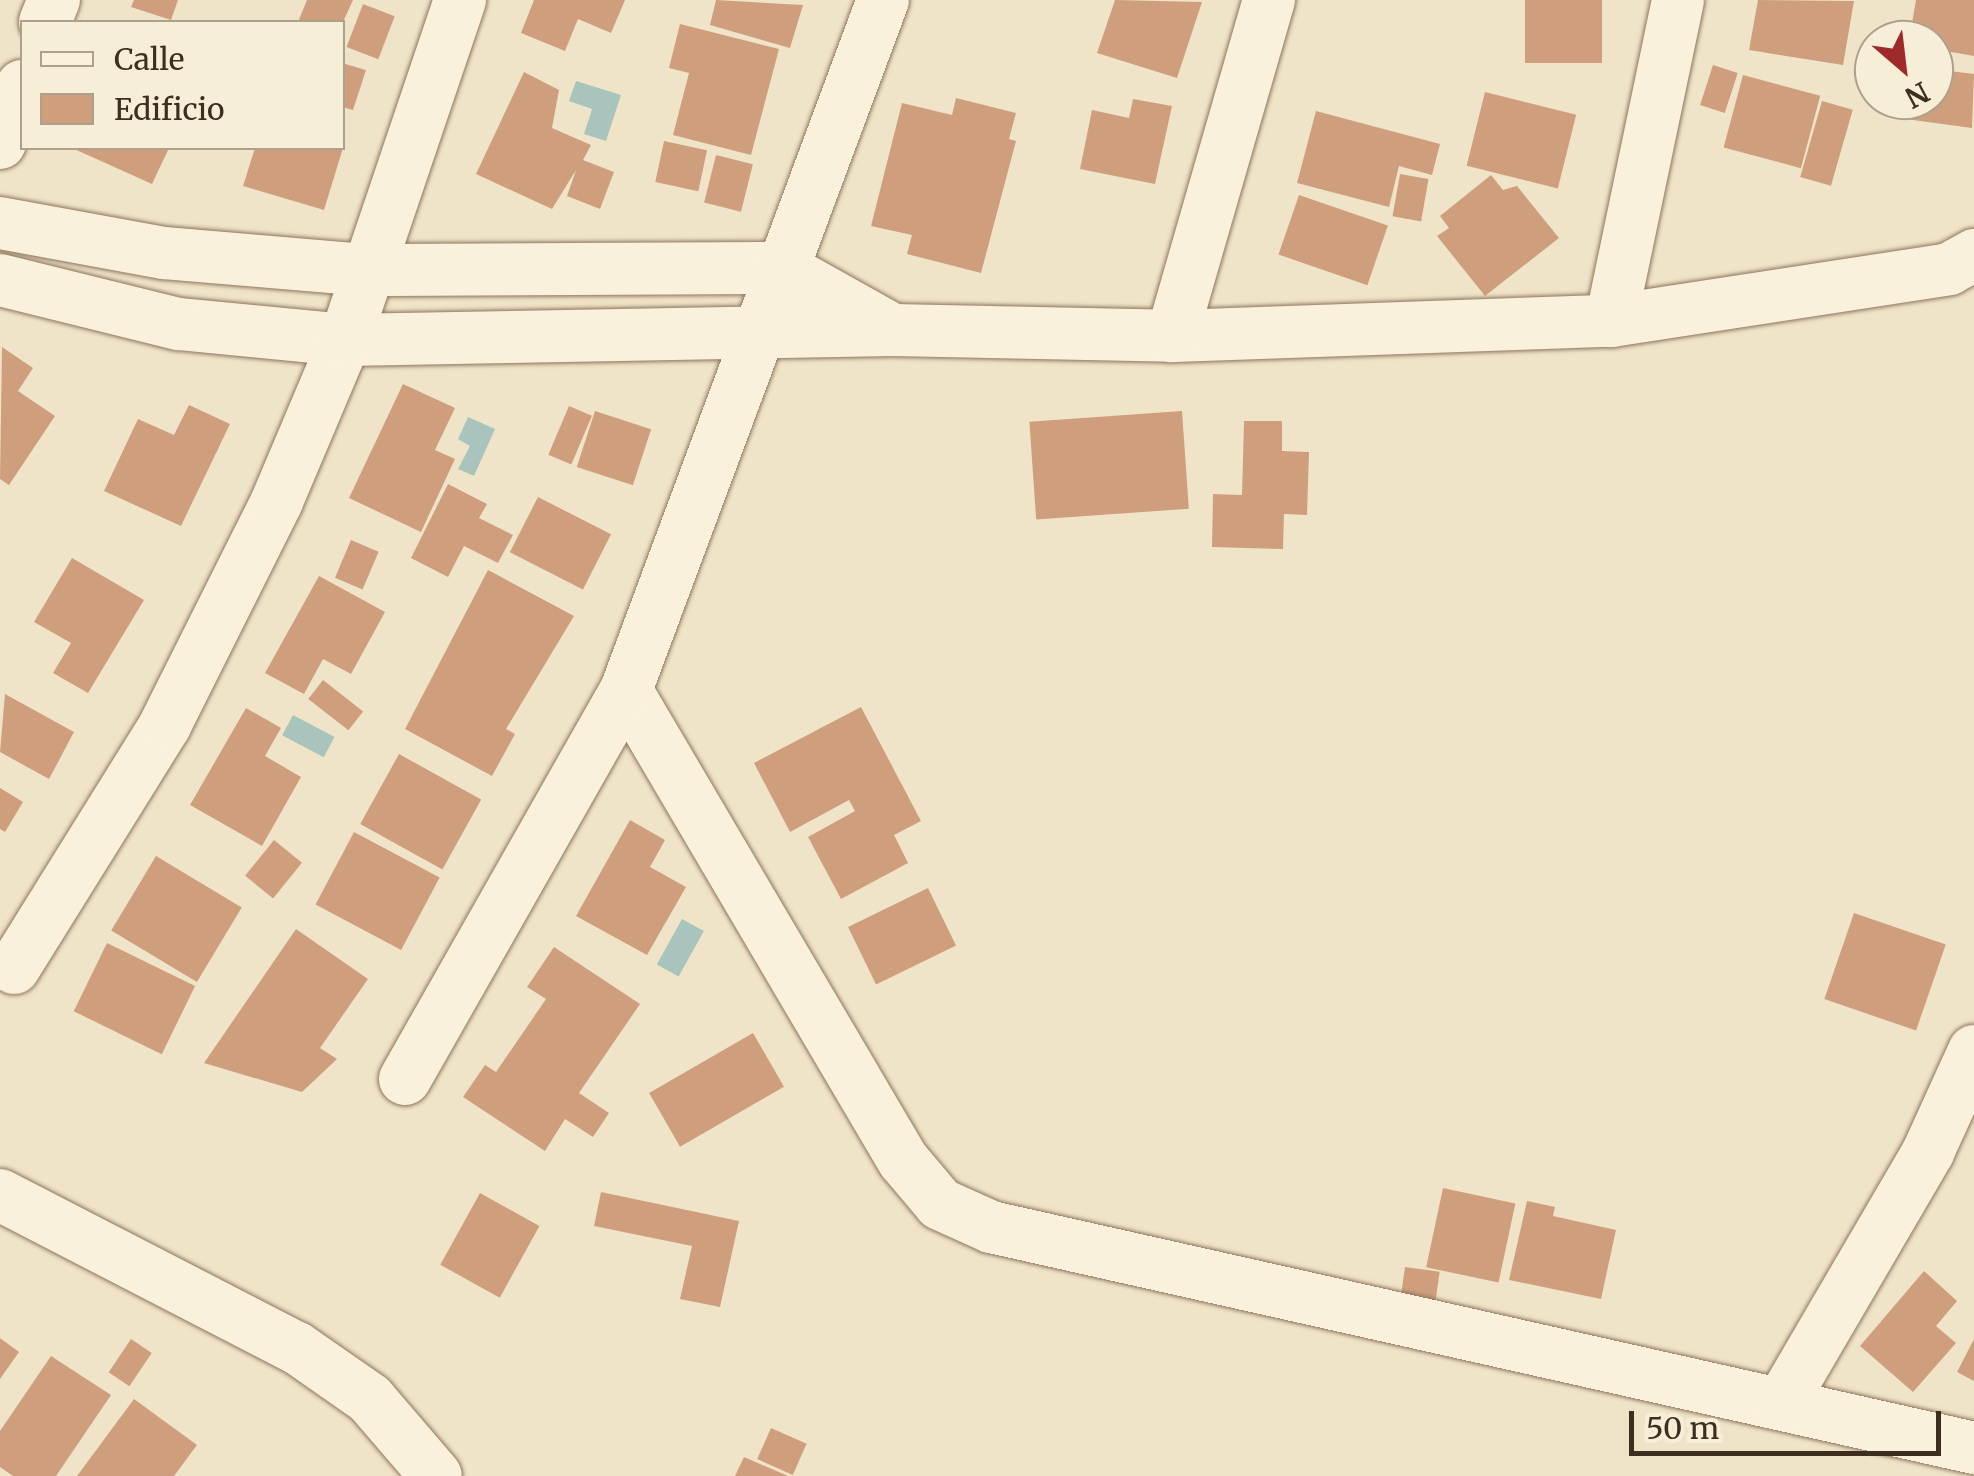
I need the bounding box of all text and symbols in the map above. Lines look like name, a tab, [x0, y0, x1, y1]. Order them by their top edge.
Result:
legend	[20, 20, 345, 150]
north arrow	[1854, 20, 1954, 120]
text: Calle	[114, 40, 184, 78]
text: N	[1899, 74, 1935, 116]
text: Edificio	[114, 90, 225, 128]
scale bar	[1634, 1391, 1946, 1453]
text: 50 m	[1646, 1409, 1719, 1447]

